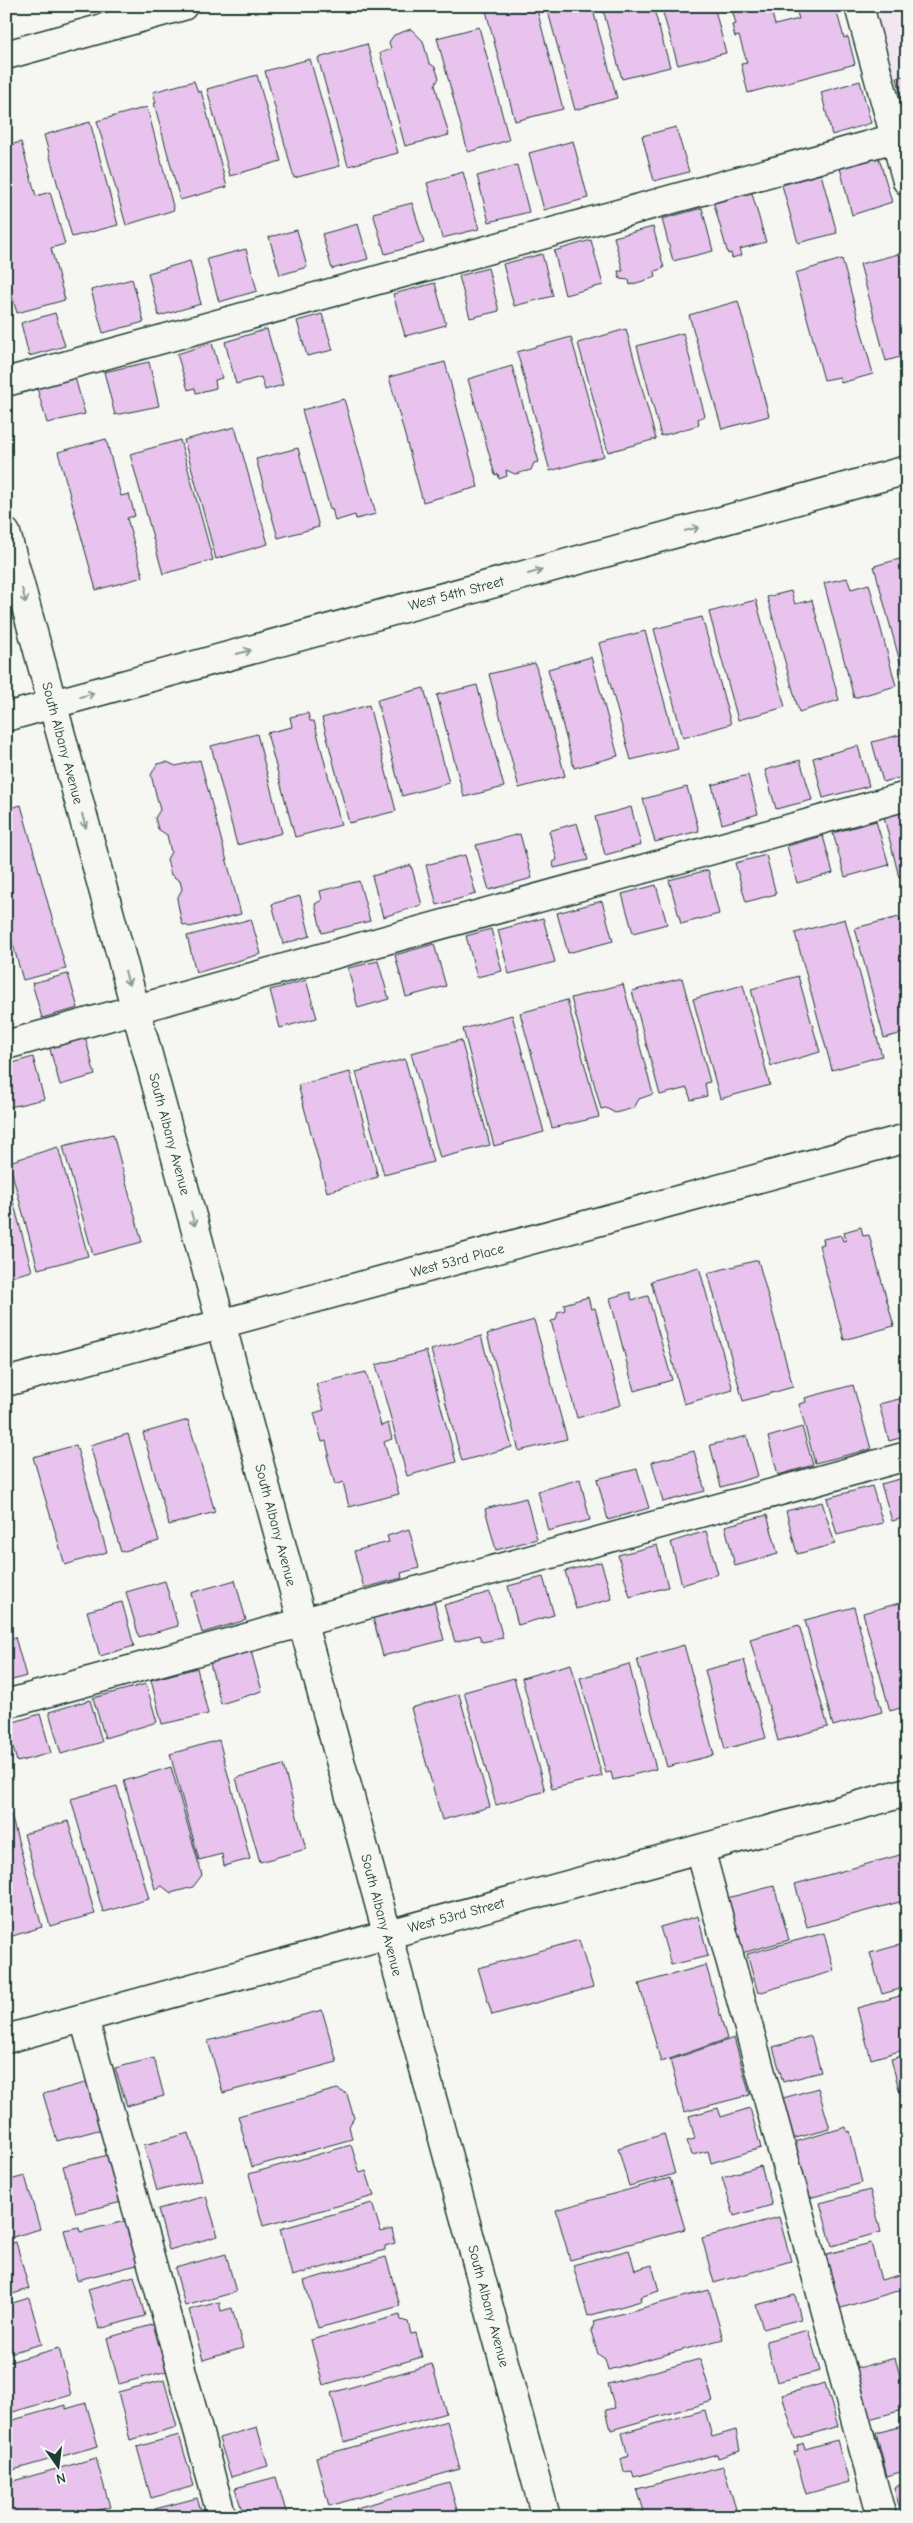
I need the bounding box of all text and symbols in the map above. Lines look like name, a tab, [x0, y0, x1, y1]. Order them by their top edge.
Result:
one-way arrow	[684, 523, 700, 533]
one-way arrow	[527, 566, 543, 576]
street label: West 54th Street	[406, 572, 507, 614]
one-way arrow	[19, 588, 29, 604]
one-way arrow	[235, 647, 251, 656]
street label: South Albany Avenue	[38, 680, 87, 806]
one-way arrow	[79, 690, 95, 699]
one-way arrow	[80, 812, 90, 828]
one-way arrow	[123, 969, 133, 985]
street label: South Albany Avenue	[145, 1071, 194, 1197]
one-way arrow	[189, 1210, 198, 1226]
street label: West 53rd Place	[408, 1240, 506, 1281]
street label: South Albany Avenue	[251, 1462, 300, 1588]
street label: South Albany Avenue	[357, 1852, 406, 1978]
street label: West 53rd Street	[406, 1894, 507, 1937]
street label: South Albany Avenue	[464, 2243, 513, 2369]
north arrow	[32, 2440, 82, 2490]
text: N	[55, 2469, 68, 2487]

